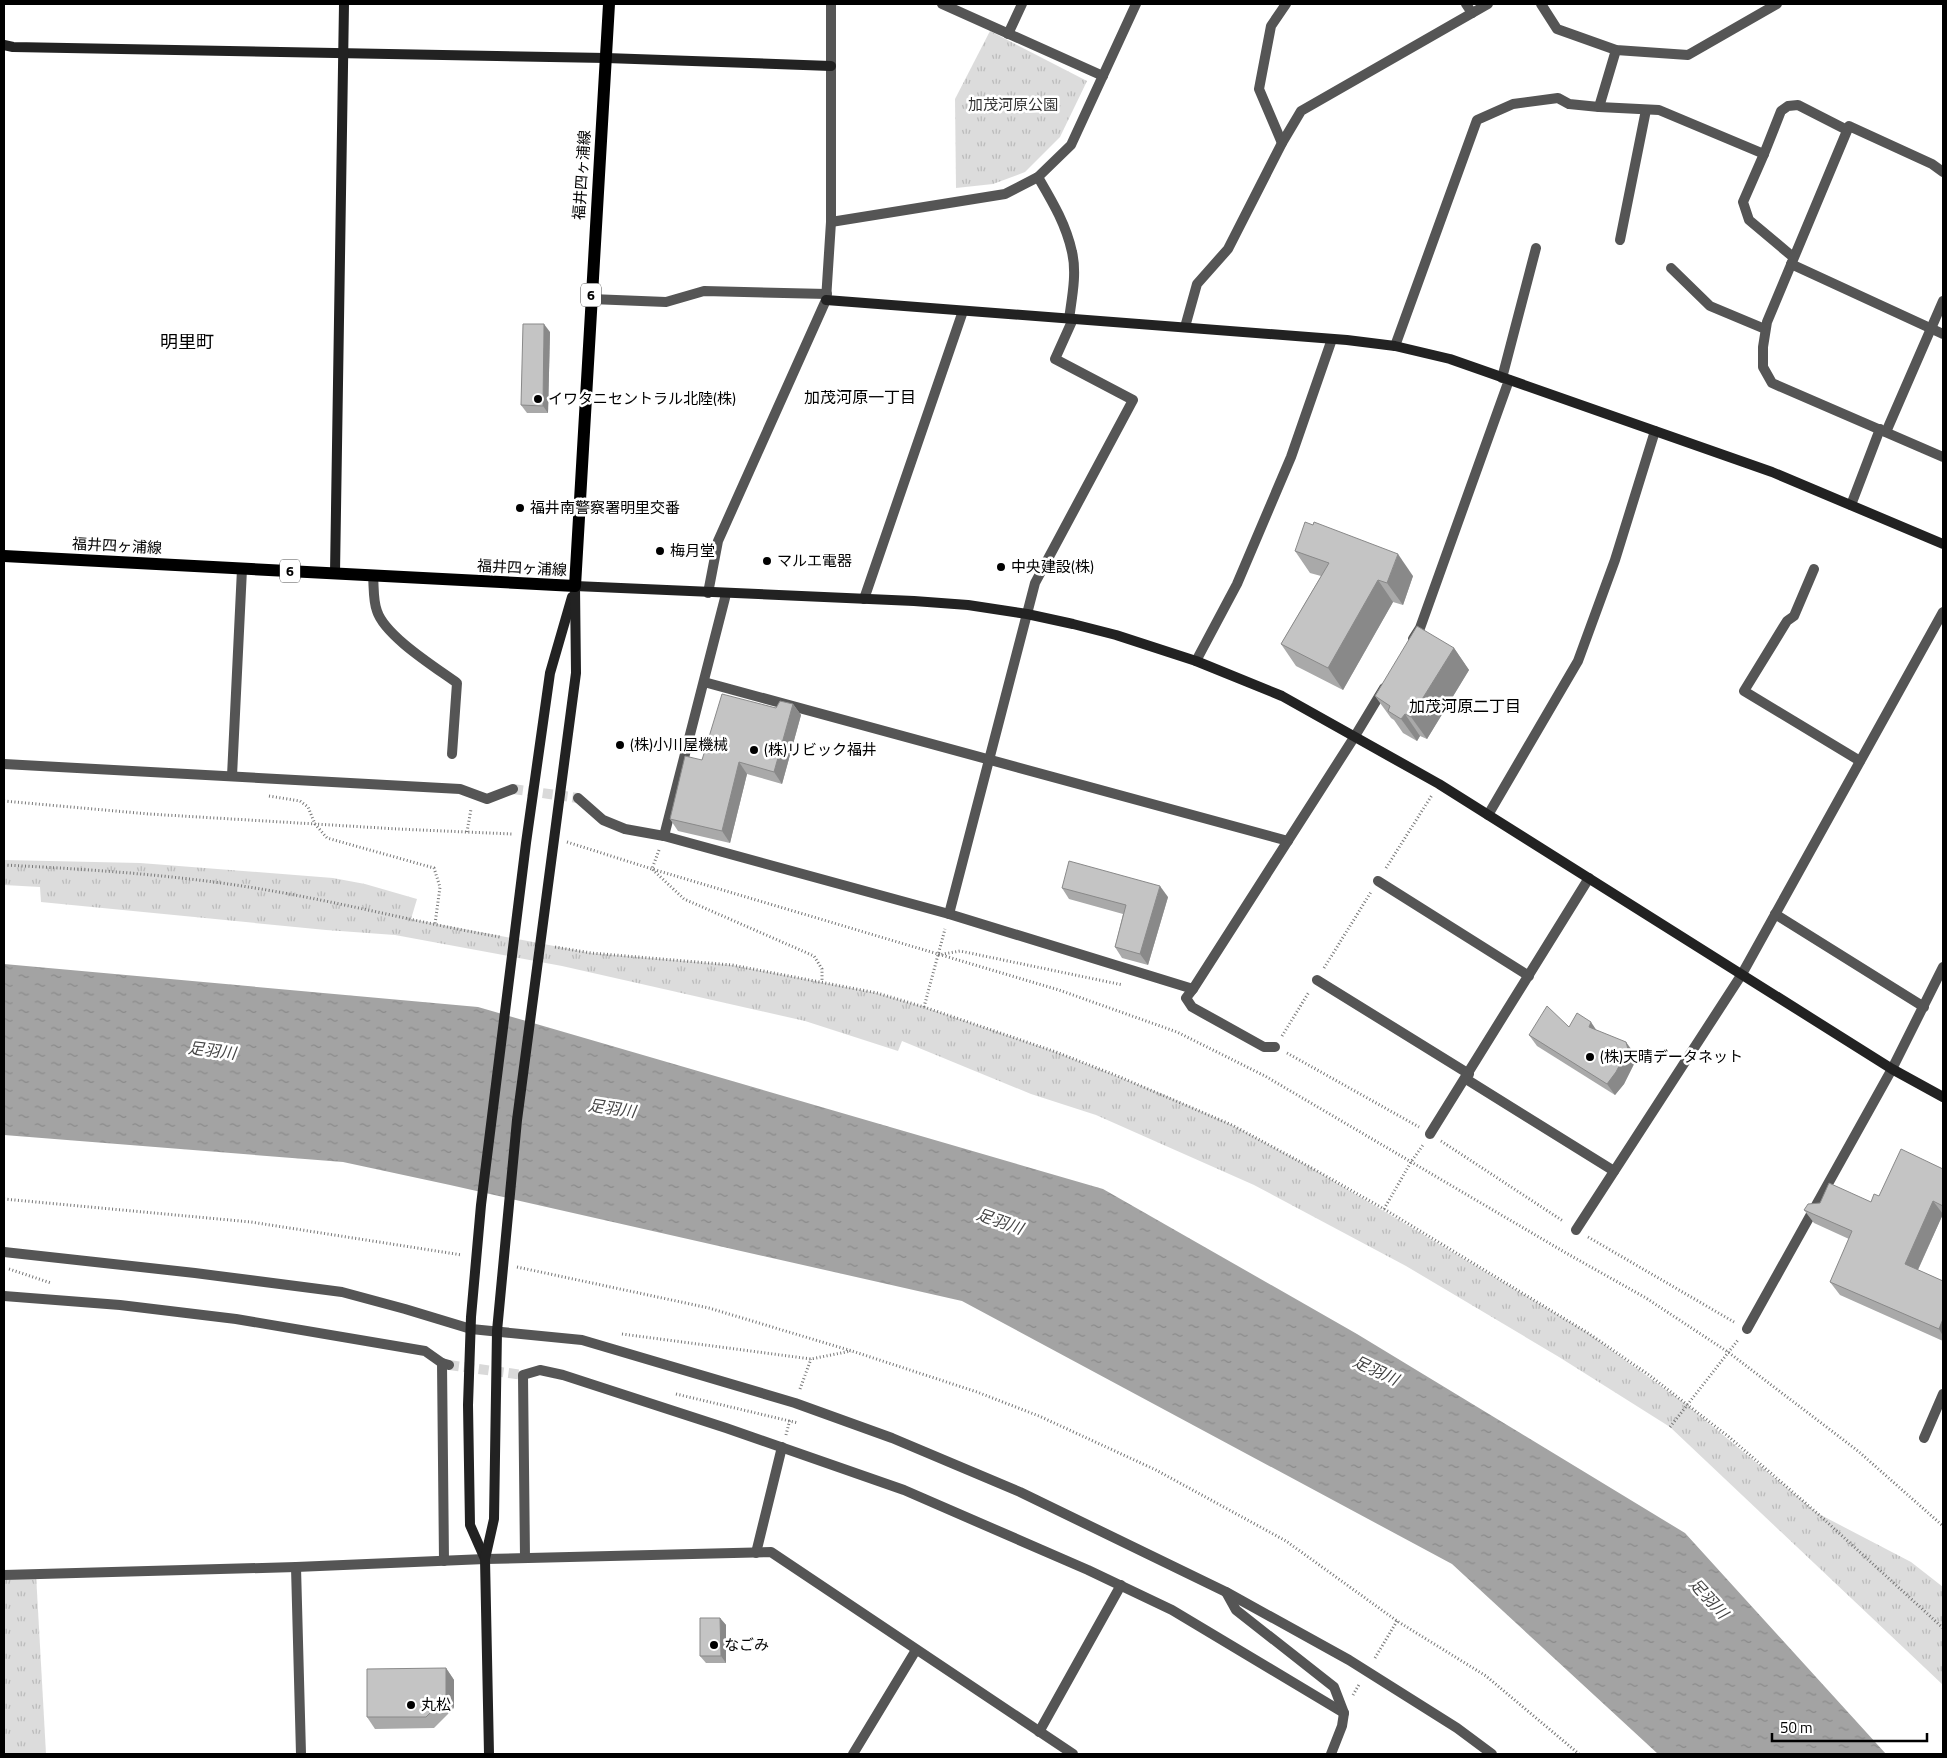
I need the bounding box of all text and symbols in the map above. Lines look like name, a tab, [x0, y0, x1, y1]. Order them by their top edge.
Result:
park label: 加茂河原公園	[968, 93, 1058, 116]
street label: 福井四ヶ浦線	[567, 129, 596, 221]
road number: 6	[581, 284, 601, 306]
district label: 明里町	[160, 328, 214, 355]
district label: 加茂河原一丁目	[804, 385, 916, 409]
place label: イワタニセントラル北陸(株)	[548, 387, 736, 410]
marker: イワタニセントラル北陸(株)	[532, 393, 544, 405]
place label: 福井南警察署明里交番	[530, 496, 680, 519]
marker: 福井南警察署明里交番	[514, 502, 526, 514]
street label: 福井四ヶ浦線	[71, 532, 163, 559]
place label: 梅月堂	[670, 539, 715, 562]
marker: 梅月堂	[654, 545, 666, 557]
place label: マルエ電器	[777, 549, 852, 572]
street label: 福井四ヶ浦線	[476, 554, 568, 581]
marker: マルエ電器	[761, 555, 773, 567]
place label: 中央建設(株)	[1011, 555, 1094, 578]
road number: 6	[280, 560, 300, 582]
marker: 中央建設(株)	[995, 561, 1007, 573]
district label: 加茂河原二丁目	[1409, 694, 1521, 718]
place label: (株)小川屋機械	[630, 733, 728, 756]
place label: (株)リビック福井	[764, 738, 877, 761]
marker: (株)小川屋機械	[614, 739, 626, 751]
marker: (株)リビック福井	[748, 744, 760, 756]
water label: 足羽川	[187, 1035, 239, 1065]
place label: (株)天晴データネット	[1600, 1045, 1743, 1068]
marker: (株)天晴データネット	[1584, 1051, 1596, 1063]
water label: 足羽川	[587, 1093, 639, 1124]
water label: 足羽川	[973, 1202, 1028, 1241]
water label: 足羽川	[1349, 1349, 1405, 1392]
water label: 足羽川	[1684, 1572, 1736, 1625]
place label: なごみ	[724, 1633, 769, 1656]
marker: なごみ	[708, 1639, 720, 1651]
place label: 丸松	[421, 1693, 451, 1716]
marker: 丸松	[405, 1699, 417, 1711]
scale bar	[1772, 1710, 1927, 1742]
text: 50 m	[1780, 1716, 1813, 1739]

